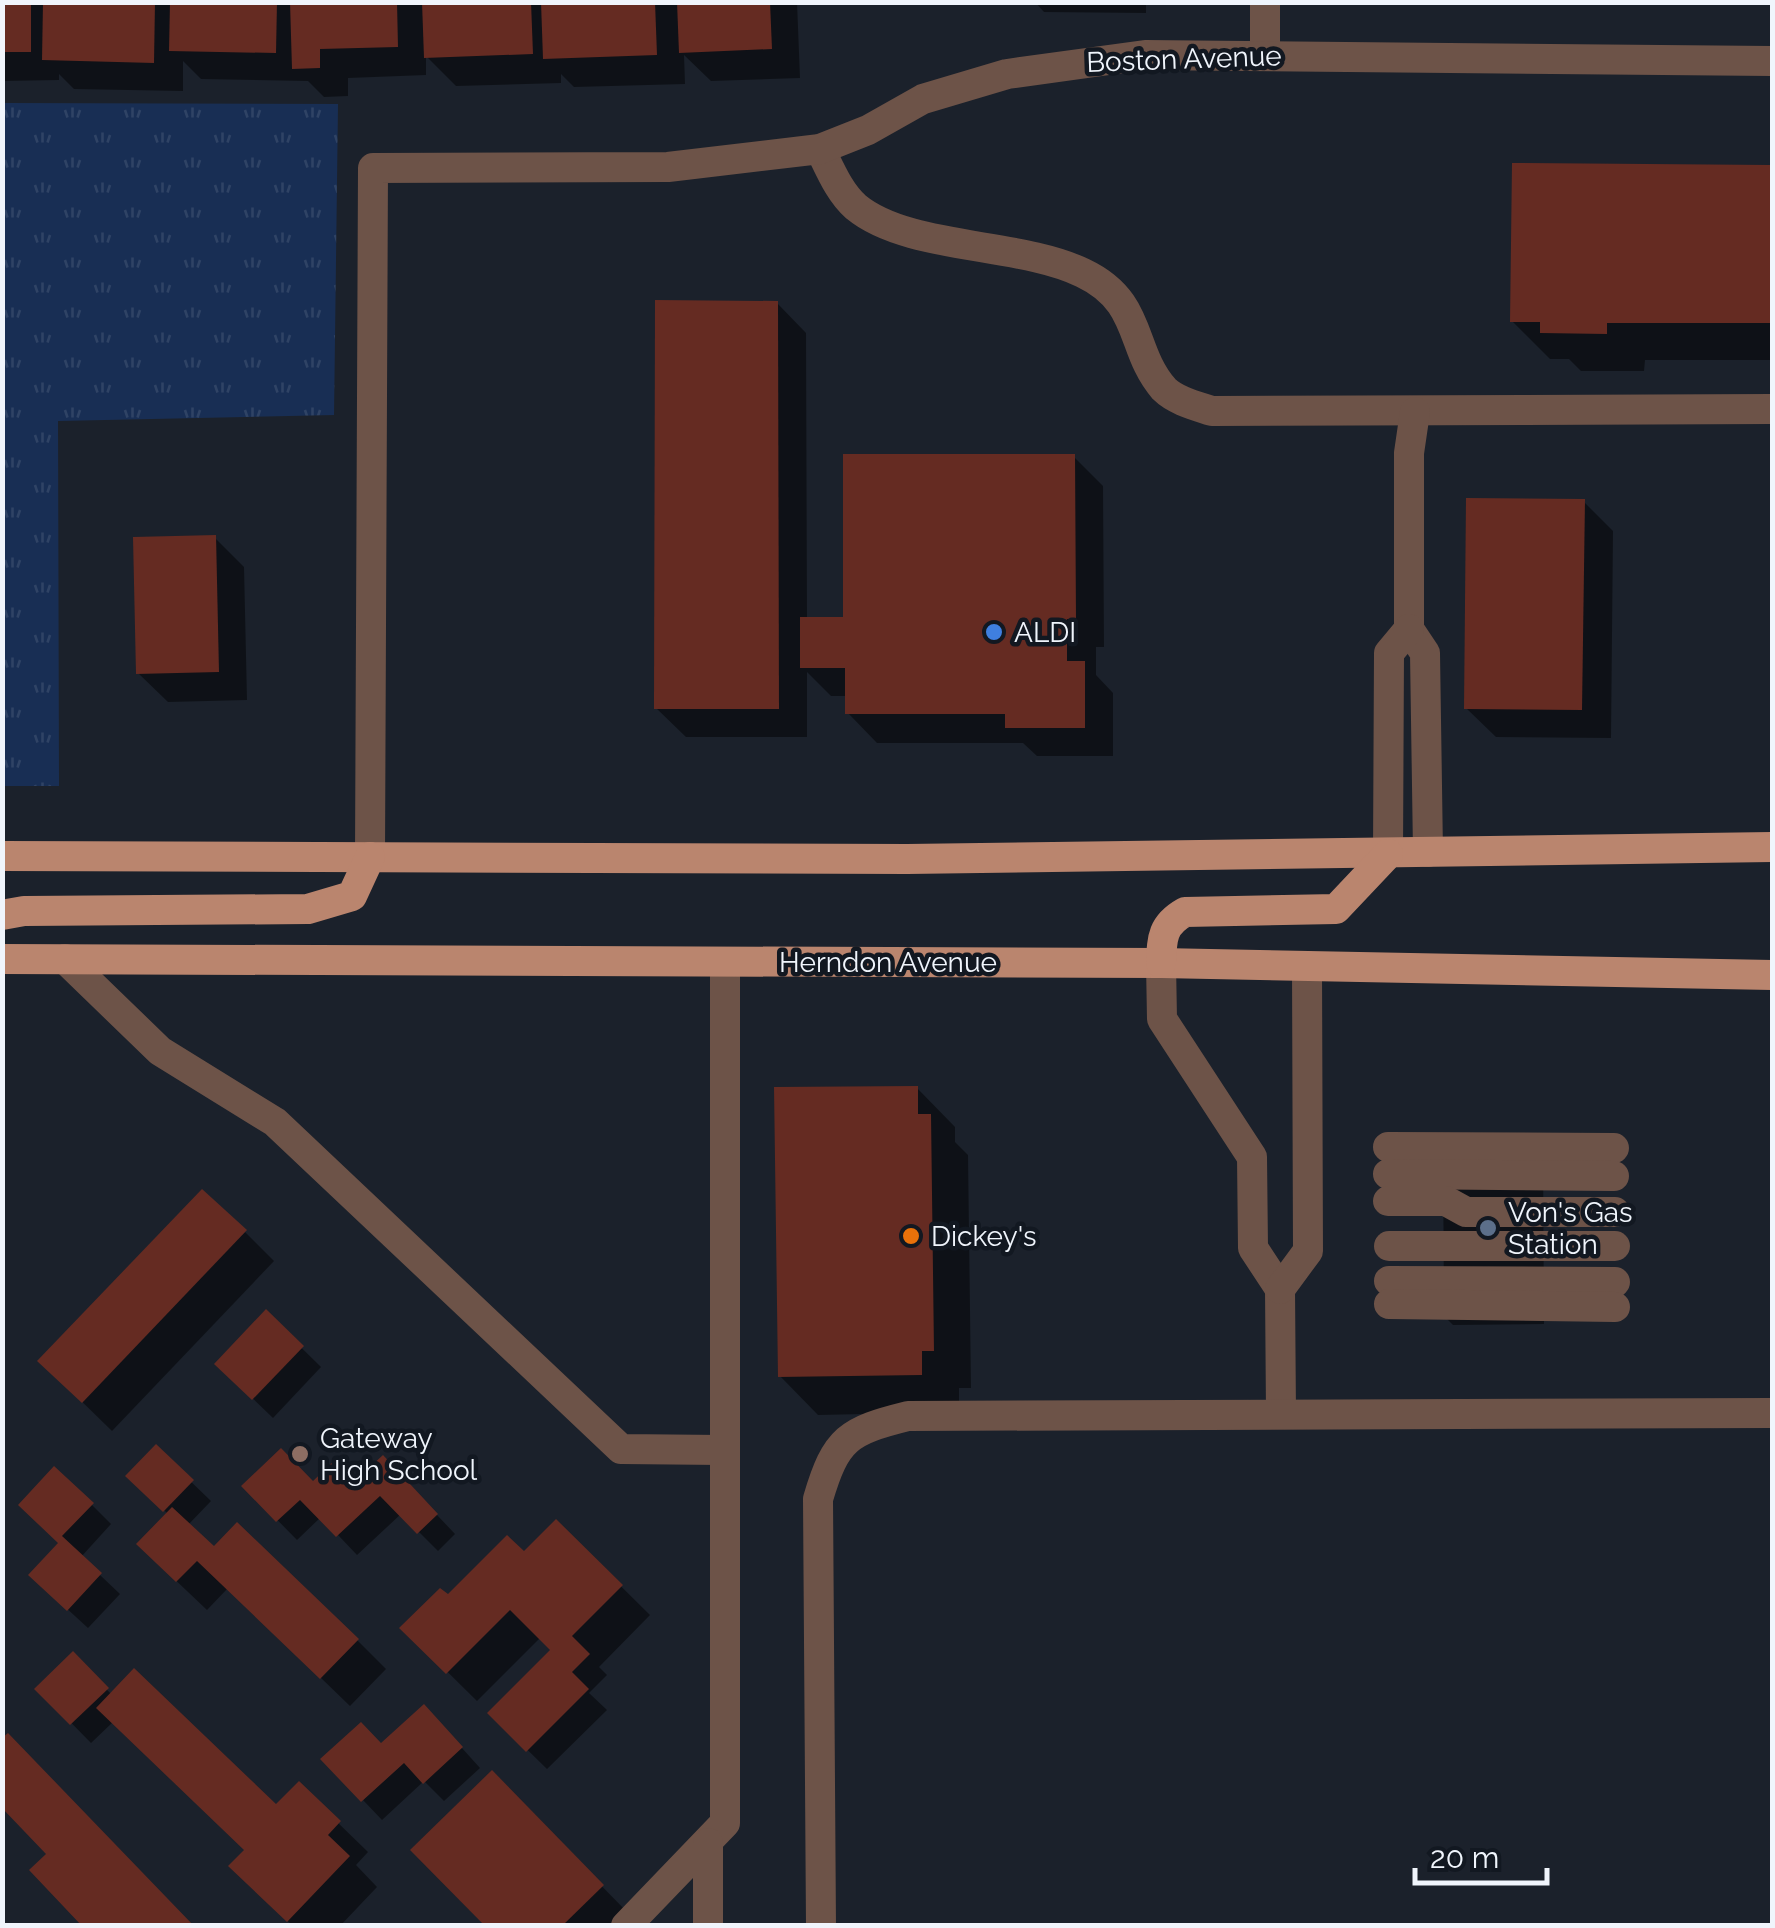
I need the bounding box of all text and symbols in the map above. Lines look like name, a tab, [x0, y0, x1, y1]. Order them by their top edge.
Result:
street label: Boston Avenue	[1086, 39, 1282, 79]
place label: ALDI	[1014, 616, 1076, 649]
marker: ALDI	[983, 621, 1005, 643]
street label: Herndon Avenue	[779, 946, 997, 979]
place label: Von's Gas Station	[1508, 1196, 1633, 1261]
marker: Von's Gas Station	[1477, 1217, 1499, 1239]
place label: Dickey's	[931, 1220, 1037, 1253]
marker: Dickey's	[900, 1225, 922, 1247]
place label: Gateway High School	[320, 1422, 478, 1487]
marker: Gateway High School	[289, 1443, 311, 1465]
scale bar	[1415, 1823, 1548, 1885]
text: 20 m	[1430, 1840, 1499, 1875]

